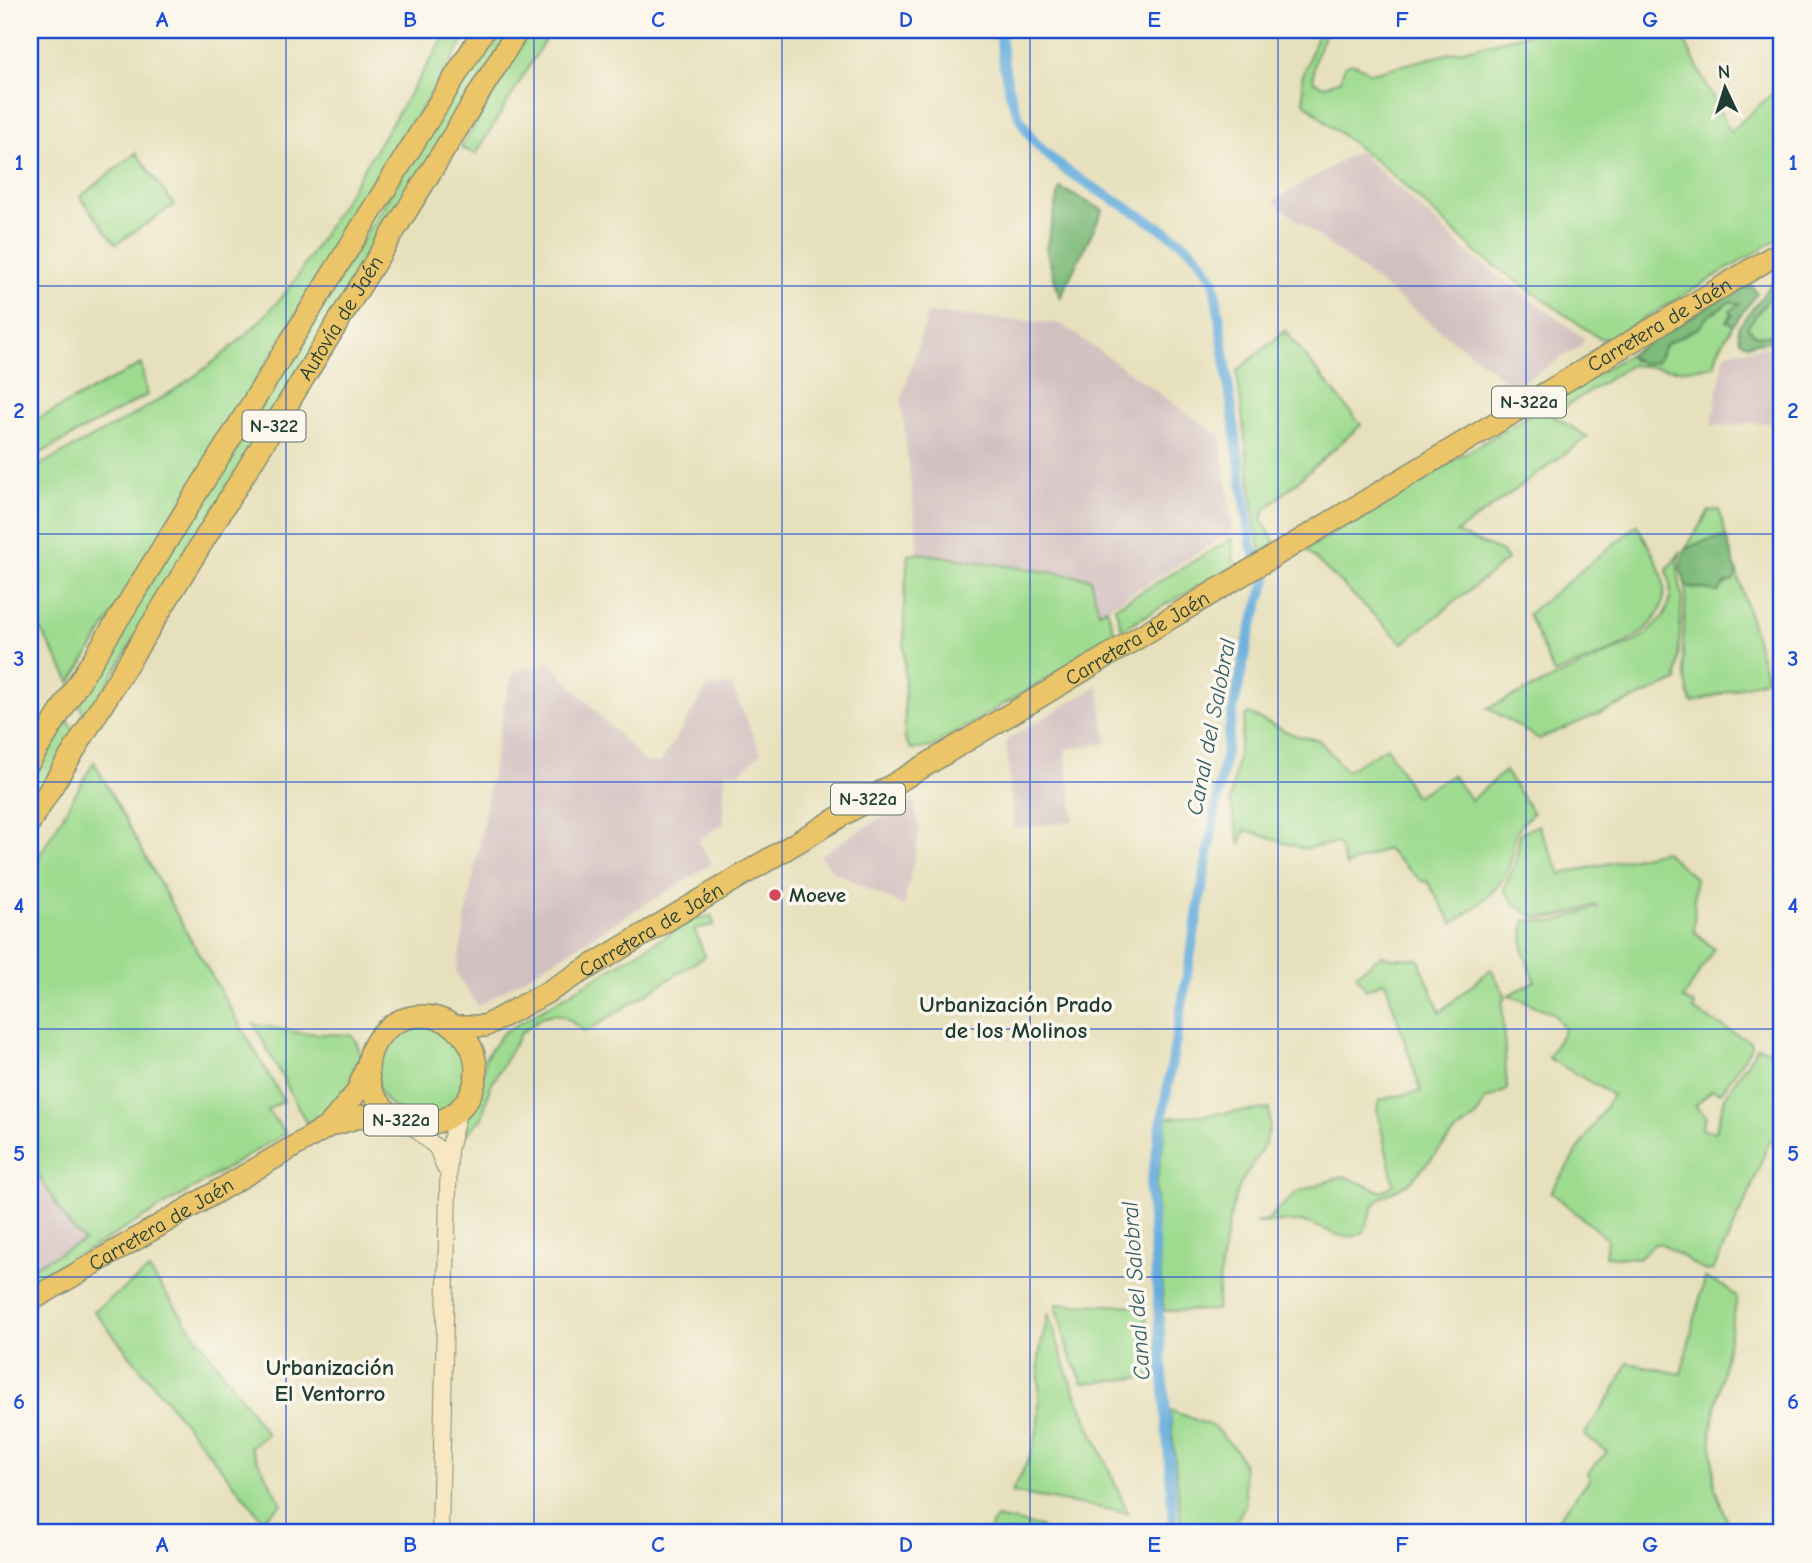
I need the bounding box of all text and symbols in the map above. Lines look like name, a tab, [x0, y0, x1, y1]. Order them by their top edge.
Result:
text: A	[156, 6, 169, 33]
text: B	[403, 6, 417, 33]
text: C	[651, 6, 665, 33]
text: D	[899, 6, 913, 33]
text: E	[1147, 6, 1161, 33]
text: F	[1395, 6, 1409, 33]
text: G	[1642, 6, 1658, 33]
north arrow	[1689, 52, 1759, 122]
text: N	[1717, 61, 1731, 83]
text: 1	[14, 149, 24, 176]
text: 1	[1788, 149, 1798, 176]
street label: Autovía de Jaén	[293, 251, 388, 385]
street label: Carretera de Jaén	[1583, 272, 1736, 377]
road number: N-322a	[1492, 386, 1566, 418]
text: 2	[13, 397, 25, 424]
text: 2	[1787, 397, 1799, 424]
road number: N-322	[243, 410, 306, 442]
street label: Carretera de Jaén	[1061, 586, 1214, 690]
water label: Canal del Salobral	[1181, 636, 1242, 817]
text: 3	[13, 645, 25, 672]
text: 3	[1787, 645, 1799, 672]
road number: N-322a	[831, 784, 905, 814]
street label: Carretera de Jaén	[575, 877, 727, 982]
place label: Moeve	[789, 883, 846, 907]
marker: Moeve	[767, 887, 783, 903]
text: 4	[14, 892, 25, 919]
text: 4	[1788, 892, 1799, 919]
district label: Urbanización Prado de los Molinos	[919, 991, 1113, 1044]
road number: N-322a	[364, 1104, 438, 1136]
text: 5	[13, 1140, 25, 1167]
text: 5	[1787, 1140, 1799, 1167]
street label: Carretera de Jaén	[85, 1173, 238, 1276]
water label: Canal del Salobral	[1116, 1200, 1156, 1381]
district label: Urbanización El Ventorro	[266, 1354, 394, 1407]
text: 6	[13, 1388, 25, 1415]
text: 6	[1787, 1388, 1799, 1415]
text: A	[156, 1531, 169, 1558]
text: B	[403, 1531, 417, 1558]
text: C	[651, 1531, 665, 1558]
text: D	[899, 1531, 913, 1558]
text: E	[1147, 1531, 1161, 1558]
text: F	[1395, 1531, 1409, 1558]
text: G	[1642, 1531, 1658, 1558]

